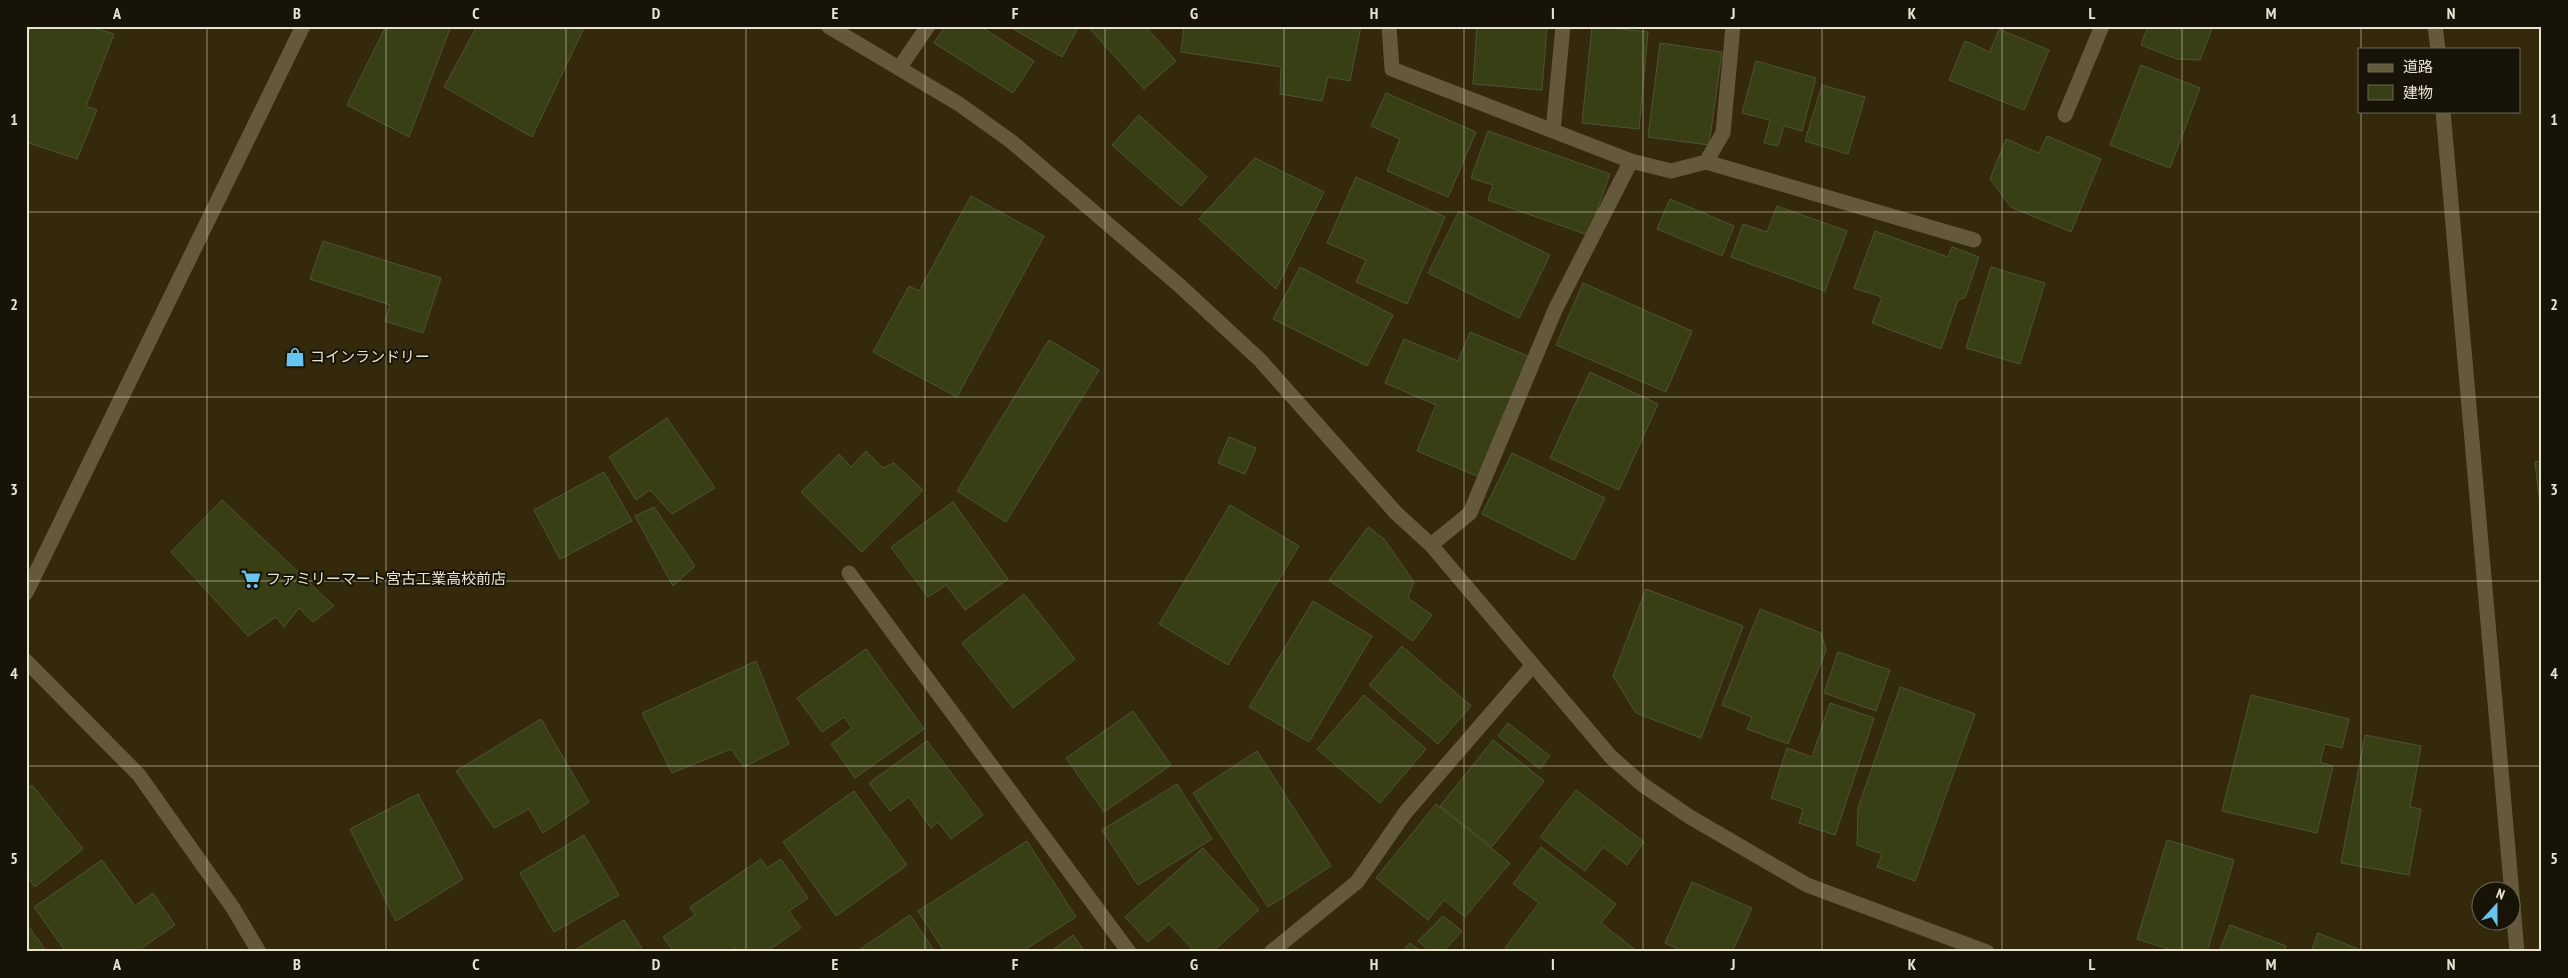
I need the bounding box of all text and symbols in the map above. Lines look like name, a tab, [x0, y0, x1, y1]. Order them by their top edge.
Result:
text: A	[112, 3, 122, 23]
text: B	[293, 3, 301, 23]
text: C	[472, 3, 480, 23]
text: D	[652, 3, 661, 23]
text: E	[832, 3, 839, 23]
text: F	[1012, 3, 1019, 23]
text: G	[1190, 3, 1198, 23]
text: H	[1370, 3, 1378, 23]
text: I	[1551, 3, 1555, 23]
text: J	[1730, 3, 1735, 23]
text: K	[1908, 3, 1917, 23]
text: L	[2089, 3, 2096, 23]
text: M	[2266, 3, 2276, 23]
text: N	[2447, 3, 2455, 23]
legend	[2358, 48, 2520, 112]
text: 道路	[2403, 57, 2433, 76]
text: 建物	[2403, 83, 2433, 102]
text: 1	[10, 109, 18, 129]
text: 1	[2550, 109, 2558, 129]
text: 2	[10, 294, 18, 314]
text: 2	[2550, 294, 2558, 314]
shop icon: コインランドリー	[284, 346, 306, 368]
place label: コインランドリー	[310, 347, 430, 366]
text: 3	[10, 479, 18, 499]
text: 3	[2550, 479, 2558, 499]
supermarket icon: ファミリーマート宮古工業高校前店	[240, 568, 262, 590]
place label: ファミリーマート宮古工業高校前店	[266, 569, 506, 588]
text: 4	[10, 663, 18, 683]
text: 4	[2550, 663, 2558, 683]
text: 5	[10, 848, 18, 868]
text: 5	[2550, 848, 2558, 868]
north arrow	[2470, 880, 2520, 930]
text: N	[2494, 884, 2507, 904]
text: A	[112, 954, 122, 974]
text: B	[293, 954, 301, 974]
text: C	[472, 954, 480, 974]
text: D	[652, 954, 661, 974]
text: E	[832, 954, 839, 974]
text: F	[1012, 954, 1019, 974]
text: G	[1190, 954, 1198, 974]
text: H	[1370, 954, 1378, 974]
text: I	[1551, 954, 1555, 974]
text: J	[1730, 954, 1735, 974]
text: K	[1908, 954, 1917, 974]
text: L	[2089, 954, 2096, 974]
text: M	[2266, 954, 2276, 974]
text: N	[2447, 954, 2455, 974]

